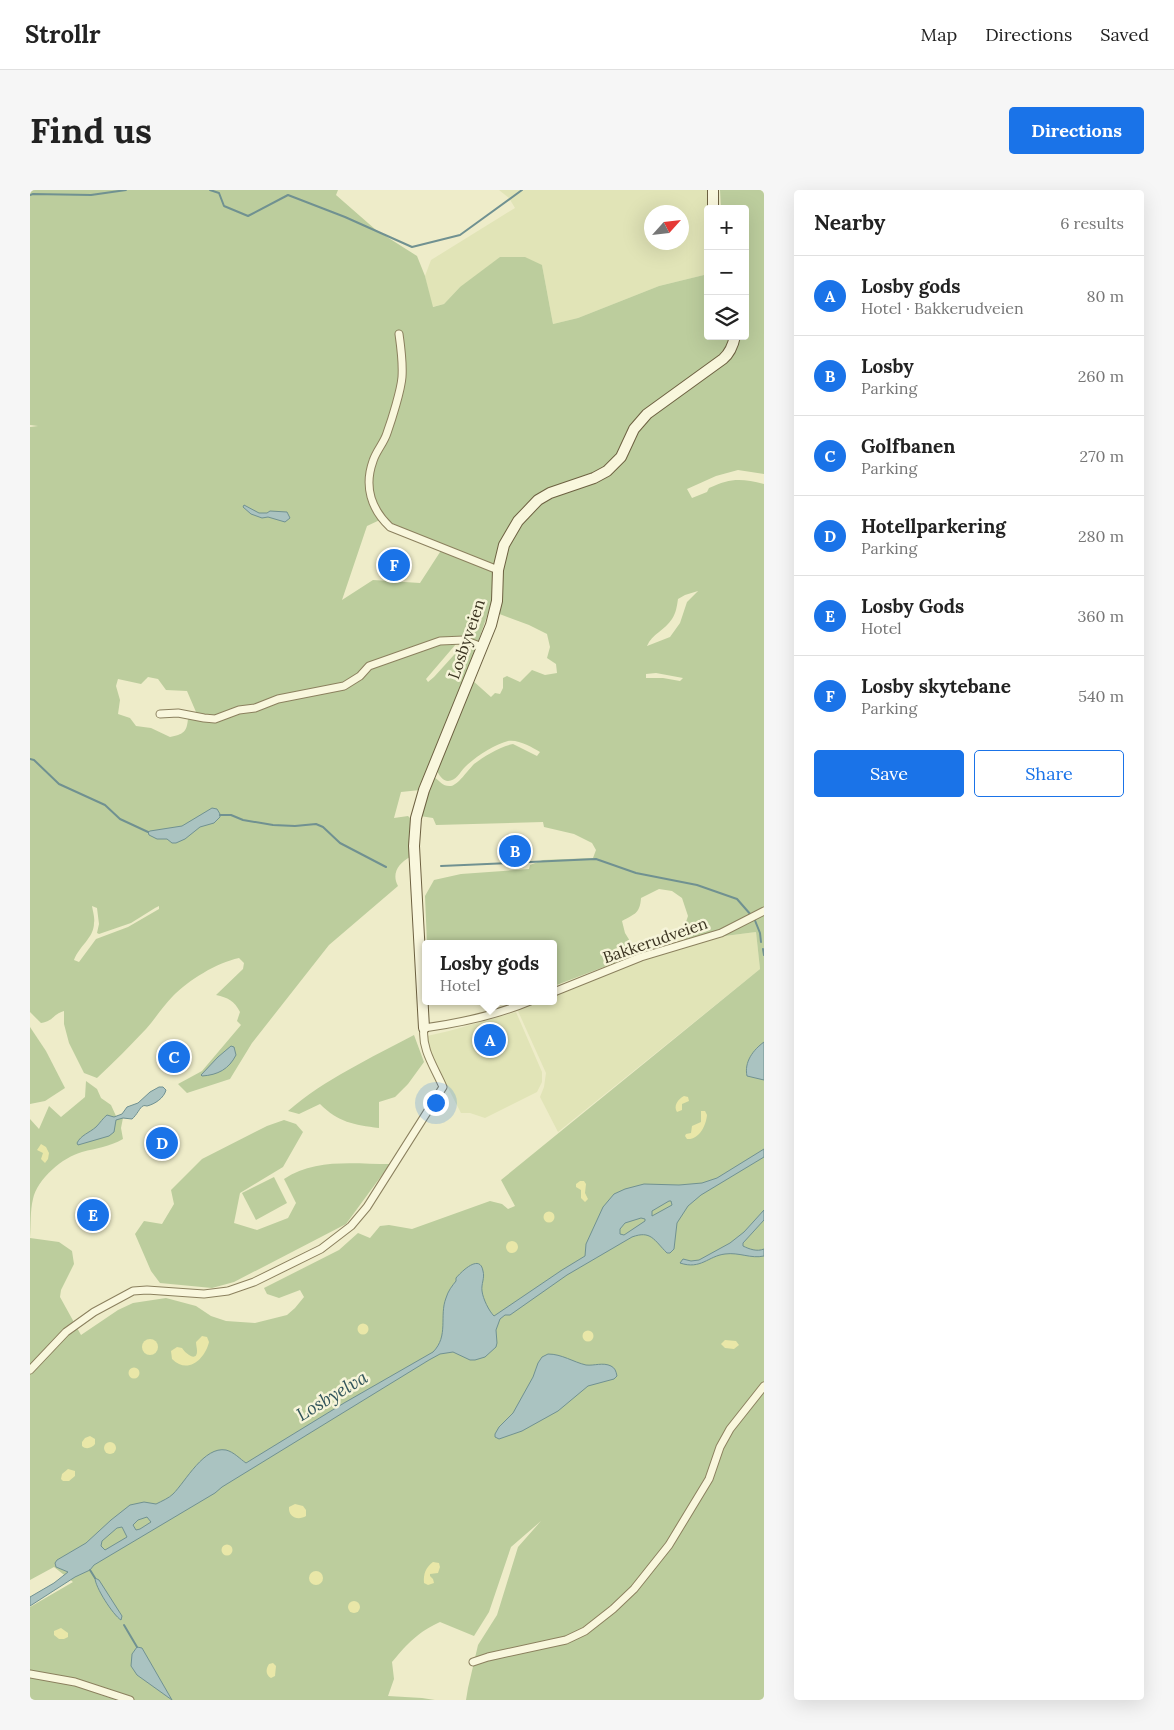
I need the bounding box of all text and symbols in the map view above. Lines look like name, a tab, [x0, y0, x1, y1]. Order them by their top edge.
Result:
text: Strollr	[25, 19, 100, 50]
text: Map	[921, 23, 957, 46]
text: Directions	[985, 23, 1072, 46]
text: Saved	[1100, 23, 1149, 46]
button: Directions	[1009, 107, 1144, 154]
text: Find us	[30, 108, 152, 153]
north arrow	[644, 205, 689, 250]
map controls	[704, 205, 749, 340]
button: +	[704, 205, 749, 250]
text: Nearby	[814, 209, 885, 236]
text: 6 results	[1060, 213, 1124, 233]
button: −	[704, 250, 749, 295]
text: Losby gods	[861, 274, 960, 298]
text: A	[825, 286, 835, 306]
text: 80 m	[1087, 286, 1124, 306]
button: layers	[704, 295, 749, 340]
text: Hotel · Bakkerudveien	[861, 298, 1024, 318]
text: Losby	[861, 354, 914, 378]
text: B	[825, 366, 835, 386]
text: 260 m	[1078, 366, 1124, 386]
text: Parking	[861, 378, 917, 398]
text: Golfbanen	[861, 434, 955, 458]
text: C	[824, 446, 836, 466]
text: 270 m	[1080, 446, 1124, 466]
text: Parking	[861, 458, 917, 478]
text: Hotellparkering	[861, 514, 1006, 538]
text: D	[824, 526, 836, 546]
text: 280 m	[1078, 526, 1124, 546]
text: Parking	[861, 538, 917, 558]
pin: F	[378, 546, 410, 584]
text: Losby Gods	[861, 594, 964, 618]
street label: Losbyveien	[443, 596, 489, 682]
text: E	[825, 606, 835, 626]
text: 360 m	[1077, 606, 1124, 626]
text: Hotel	[861, 618, 902, 638]
text: Losby skytebane	[861, 674, 1011, 698]
text: F	[825, 686, 835, 706]
text: 540 m	[1078, 686, 1124, 706]
text: Parking	[861, 698, 917, 718]
button: Save	[814, 750, 964, 797]
button: Share	[974, 750, 1124, 797]
pin: B	[499, 832, 531, 870]
street label: Bakkerudveien	[600, 913, 710, 967]
popup	[422, 940, 557, 1005]
text: Losby gods	[440, 951, 539, 975]
text: Hotel	[440, 975, 481, 995]
pin: A	[474, 1021, 506, 1059]
pin: C	[158, 1038, 190, 1076]
your location	[423, 1090, 449, 1116]
pin: D	[146, 1124, 178, 1162]
pin: E	[77, 1196, 109, 1234]
water label: Losbyelva	[292, 1365, 372, 1426]

